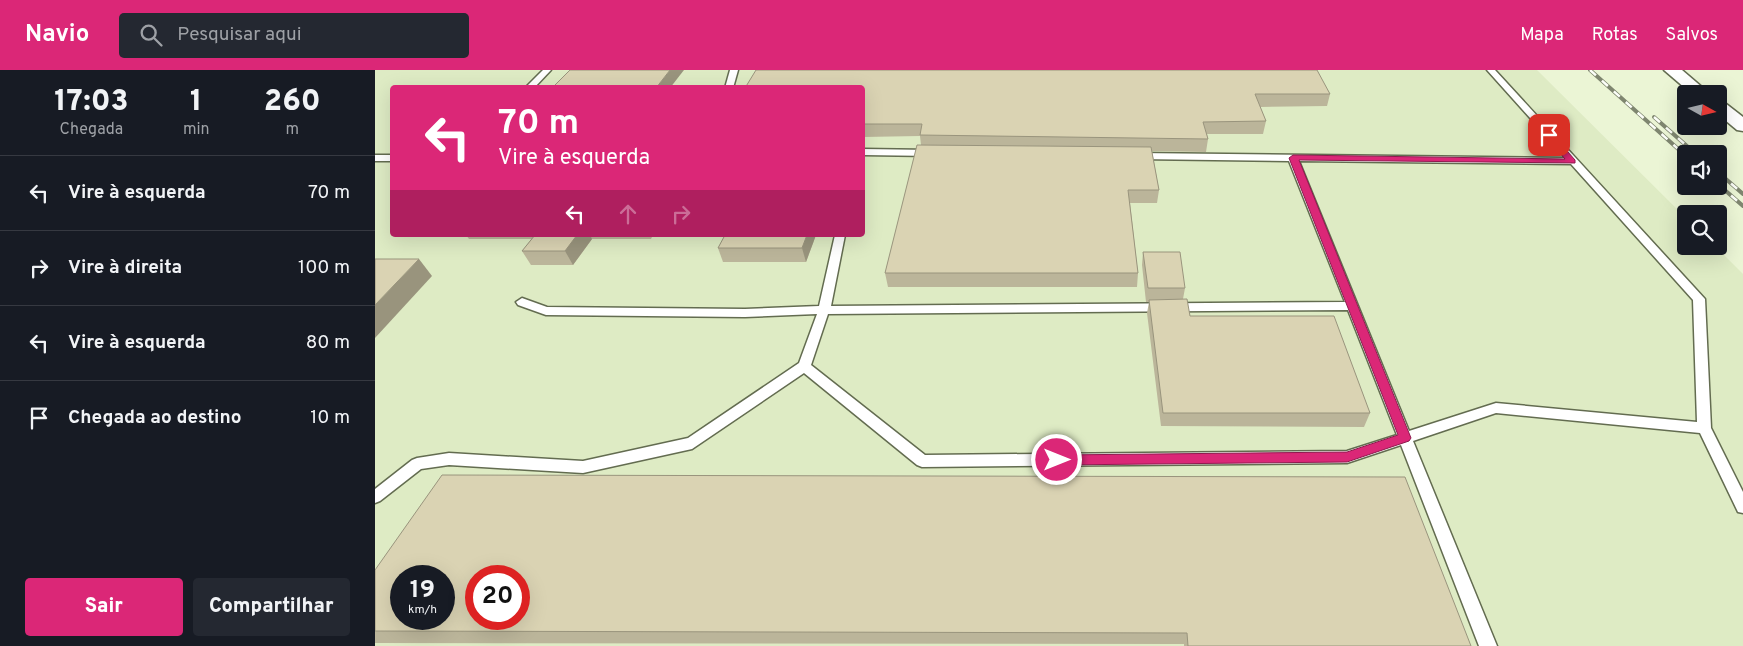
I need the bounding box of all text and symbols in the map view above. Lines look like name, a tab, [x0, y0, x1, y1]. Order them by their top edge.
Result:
search box	[119, 13, 469, 58]
text: Navio	[25, 20, 89, 50]
icon: search	[137, 21, 165, 49]
text: Pesquisar aqui	[177, 23, 302, 47]
text: Mapa	[1520, 24, 1564, 47]
text: Rotas	[1592, 24, 1638, 47]
text: Salvos	[1666, 24, 1718, 47]
text: 17:03	[54, 84, 129, 121]
text: 1	[190, 84, 202, 121]
text: 260	[264, 84, 321, 121]
north arrow	[1677, 85, 1727, 135]
map controls	[1677, 85, 1727, 255]
text: 70 m	[498, 102, 579, 146]
icon: left	[415, 105, 480, 170]
pin	[1528, 114, 1570, 156]
text: Chegada	[60, 120, 123, 140]
text: min	[183, 120, 210, 140]
text: m	[285, 120, 299, 140]
icon: arrive	[1535, 121, 1563, 149]
text: Vire à esquerda	[498, 145, 650, 172]
button: sound	[1677, 145, 1727, 195]
icon: left	[25, 179, 53, 207]
text: Vire à esquerda	[68, 181, 206, 205]
text: 70 m	[308, 181, 350, 205]
icon: left	[561, 200, 589, 228]
icon: ahead	[614, 200, 642, 228]
icon: right	[667, 200, 695, 228]
button: search	[1677, 205, 1727, 255]
icon: right	[25, 254, 53, 282]
text: Vire à direita	[68, 256, 182, 280]
text: 100 m	[298, 256, 350, 280]
icon: left	[25, 329, 53, 357]
text: Vire à esquerda	[68, 331, 206, 355]
text: 80 m	[306, 331, 350, 355]
icon: arrive	[25, 404, 53, 432]
text: Chegada ao destino	[68, 406, 242, 430]
text: 10 m	[310, 406, 350, 430]
position arrow	[1030, 433, 1082, 485]
speed limit sign: 20	[465, 565, 530, 630]
text: 19	[410, 575, 435, 607]
button: Sair	[25, 578, 183, 636]
button: Compartilhar	[193, 578, 350, 636]
text: km/h	[408, 602, 437, 618]

